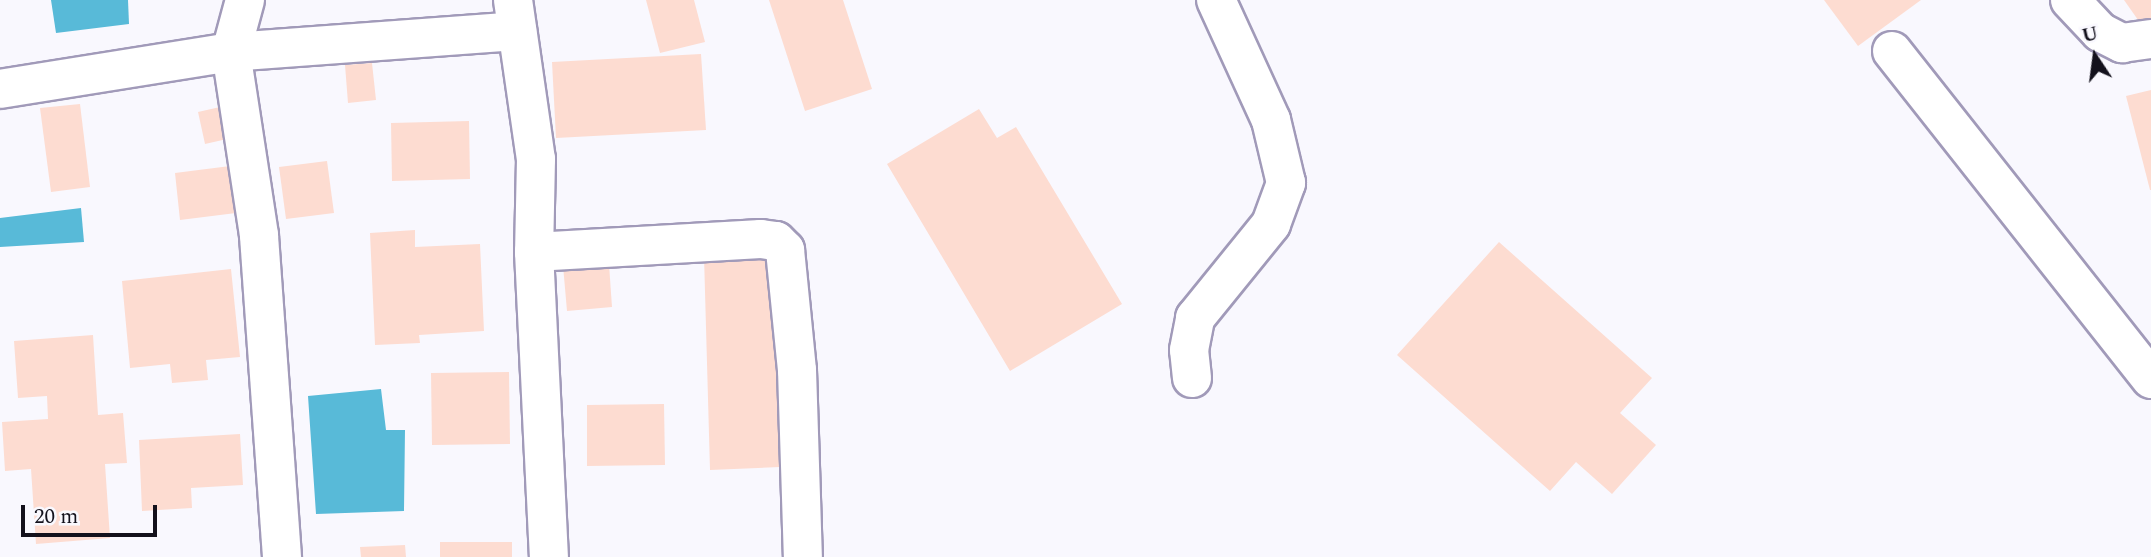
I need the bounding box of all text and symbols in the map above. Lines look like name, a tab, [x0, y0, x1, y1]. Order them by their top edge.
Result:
text: U	[2079, 19, 2101, 51]
north arrow	[2060, 21, 2130, 91]
scale bar	[24, 490, 161, 534]
text: 20 m	[34, 501, 78, 533]

